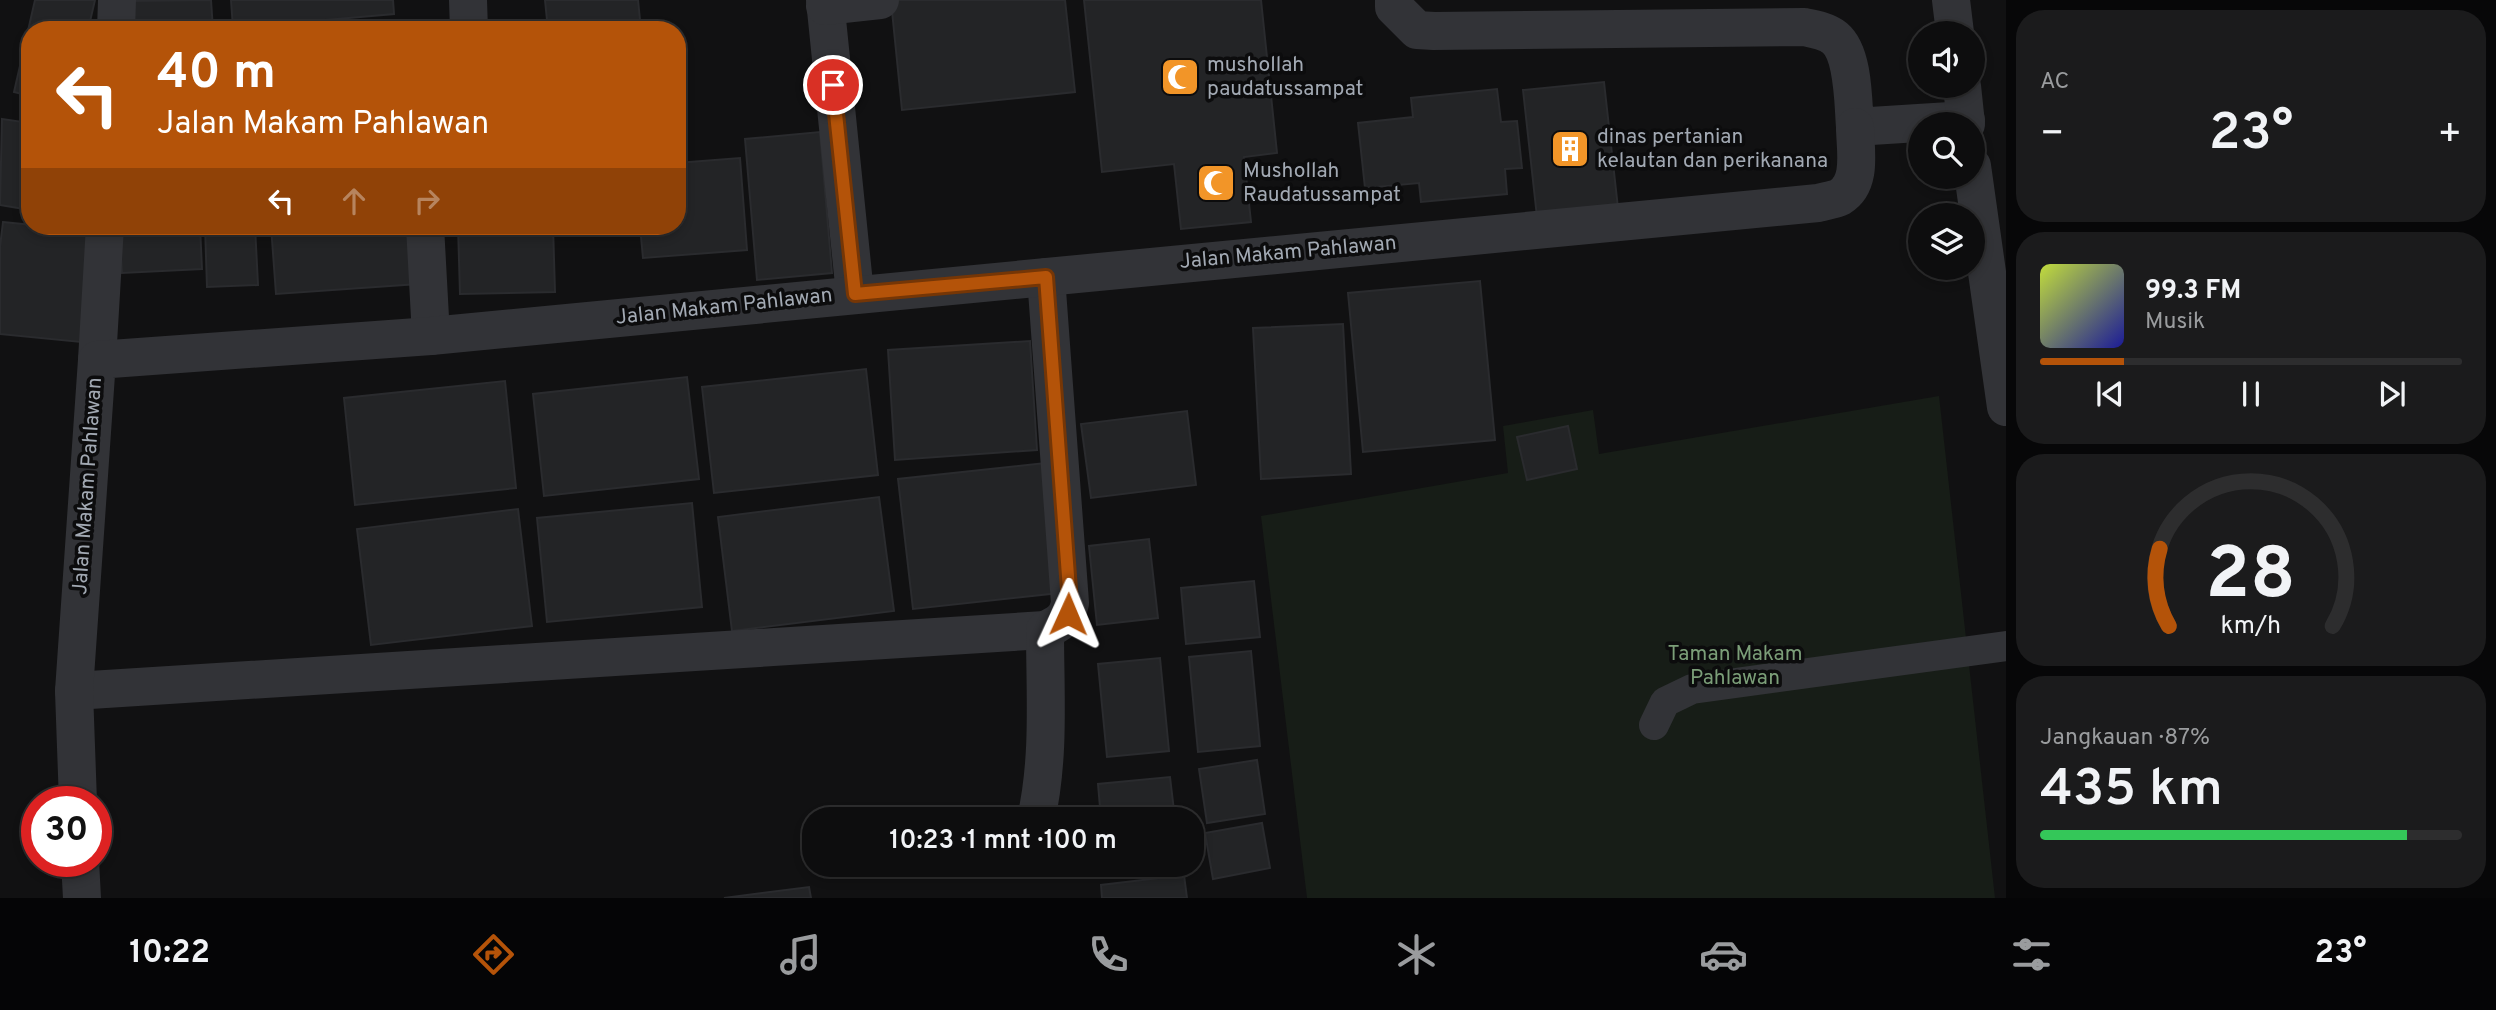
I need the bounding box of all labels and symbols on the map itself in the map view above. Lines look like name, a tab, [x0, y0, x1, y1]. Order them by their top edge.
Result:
place label: mushollah paudatussampat	[1207, 52, 1363, 103]
pin	[803, 55, 863, 115]
mosque icon: mushollah paudatussampat	[1159, 56, 1201, 98]
place label: dinas pertanian kelautan dan perikanana	[1597, 124, 1828, 175]
building icon: dinas pertanian kelautan dan perikanana	[1549, 128, 1591, 170]
place label: Mushollah Raudatussampat	[1243, 158, 1401, 209]
mosque icon: Mushollah Raudatussampat	[1195, 162, 1237, 204]
street label: Jalan Makam Pahlawan	[1178, 230, 1398, 276]
street label: Jalan Makam Pahlawan	[614, 282, 834, 332]
street label: Jalan Makam Pahlawan	[67, 376, 109, 596]
position arrow	[1031, 577, 1105, 651]
park label: Taman Makam Pahlawan	[1667, 641, 1803, 692]
speed limit sign: 30	[21, 786, 112, 877]

